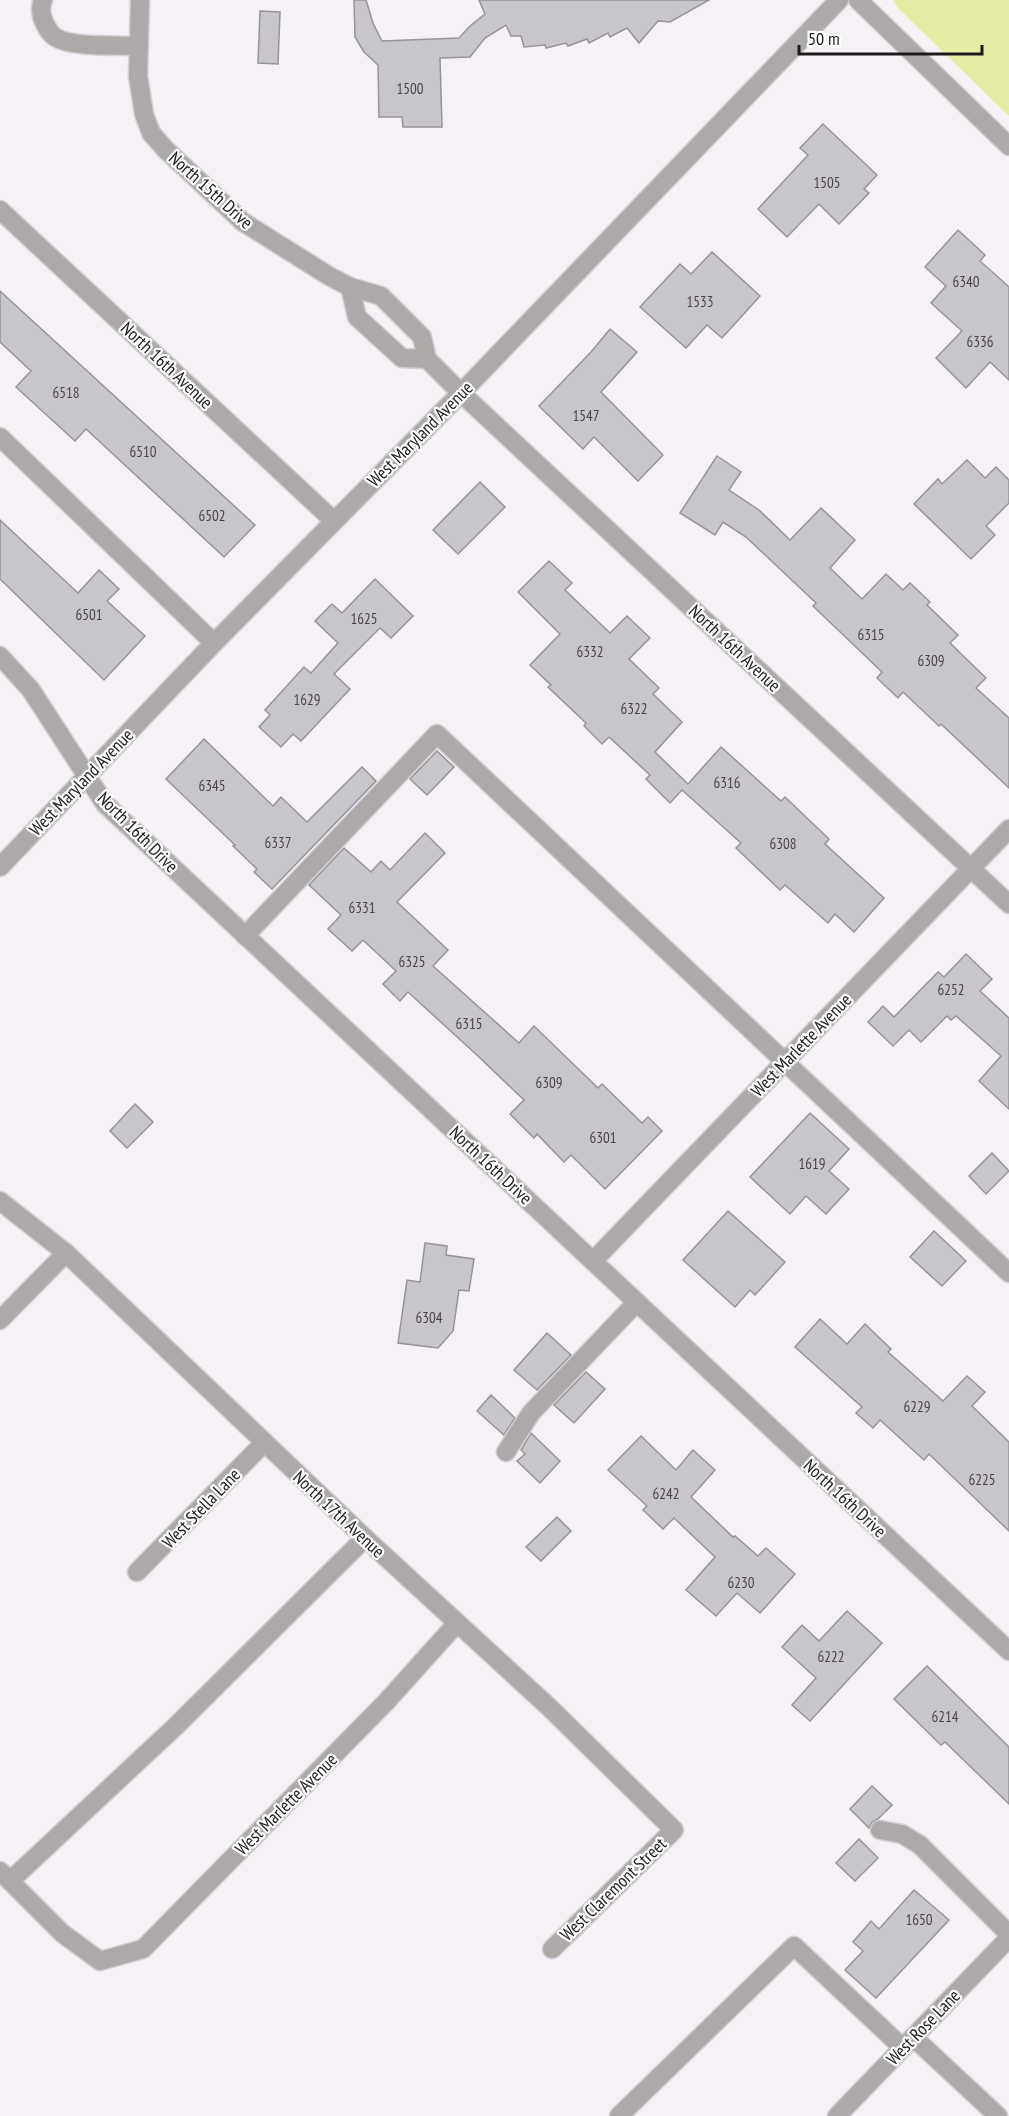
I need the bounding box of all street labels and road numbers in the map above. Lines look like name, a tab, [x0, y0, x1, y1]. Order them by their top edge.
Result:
street label: North 15th Drive	[164, 146, 258, 234]
street label: North 16th Avenue	[116, 317, 218, 413]
street label: West Maryland Avenue	[362, 376, 478, 492]
street label: North 16th Avenue	[684, 600, 786, 696]
street label: West Maryland Avenue	[24, 724, 138, 840]
street label: North 16th Drive	[93, 787, 183, 877]
street label: West Marlette Avenue	[746, 988, 856, 1102]
street label: North 16th Drive	[445, 1121, 537, 1209]
street label: North 16th Drive	[799, 1454, 891, 1542]
street label: West Stella Lane	[157, 1463, 245, 1553]
street label: North 17th Avenue	[288, 1466, 390, 1562]
street label: West Marlette Avenue	[230, 1748, 342, 1860]
street label: West Claremont Street	[555, 1832, 671, 1946]
street label: West Rose Lane	[881, 1984, 965, 2070]

